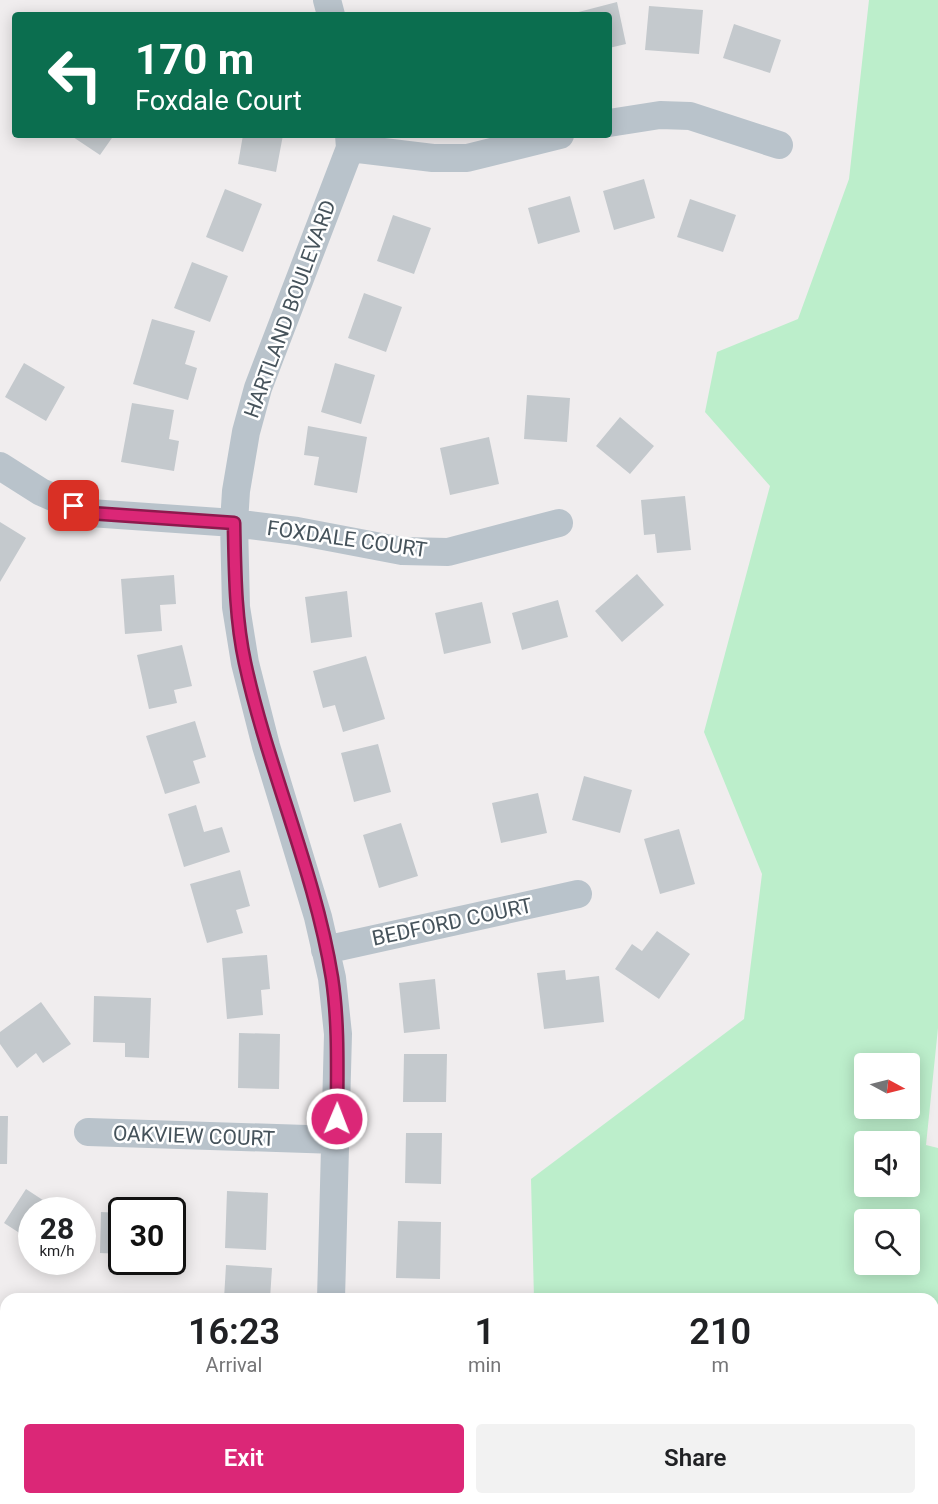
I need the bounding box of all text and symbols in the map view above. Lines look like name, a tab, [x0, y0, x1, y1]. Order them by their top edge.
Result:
text: 170 m	[135, 35, 254, 84]
icon: left	[36, 36, 114, 114]
text: Foxdale Court	[135, 85, 302, 117]
street label: HARTLAND BOULEVARD	[239, 197, 341, 421]
pin	[48, 480, 99, 531]
icon: arrive	[57, 489, 90, 522]
street label: FOXDALE COURT	[266, 516, 429, 562]
street label: BEDFORD COURT	[370, 893, 535, 951]
north arrow	[854, 1053, 920, 1119]
map controls	[854, 1053, 920, 1275]
position arrow	[305, 1087, 369, 1151]
street label: OAKVIEW COURT	[112, 1121, 276, 1151]
button: sound	[854, 1131, 920, 1197]
speed limit sign: 30	[108, 1197, 186, 1275]
button: search	[854, 1209, 920, 1275]
text: 28	[40, 1211, 74, 1246]
text: km/h	[39, 1242, 75, 1260]
text: 16:23	[188, 1311, 280, 1353]
text: 1	[474, 1311, 495, 1353]
text: 210	[689, 1311, 751, 1353]
text: Arrival	[206, 1353, 262, 1377]
text: min	[468, 1353, 501, 1377]
text: m	[711, 1353, 729, 1377]
button: Exit	[24, 1424, 464, 1493]
button: Share	[476, 1424, 915, 1493]

